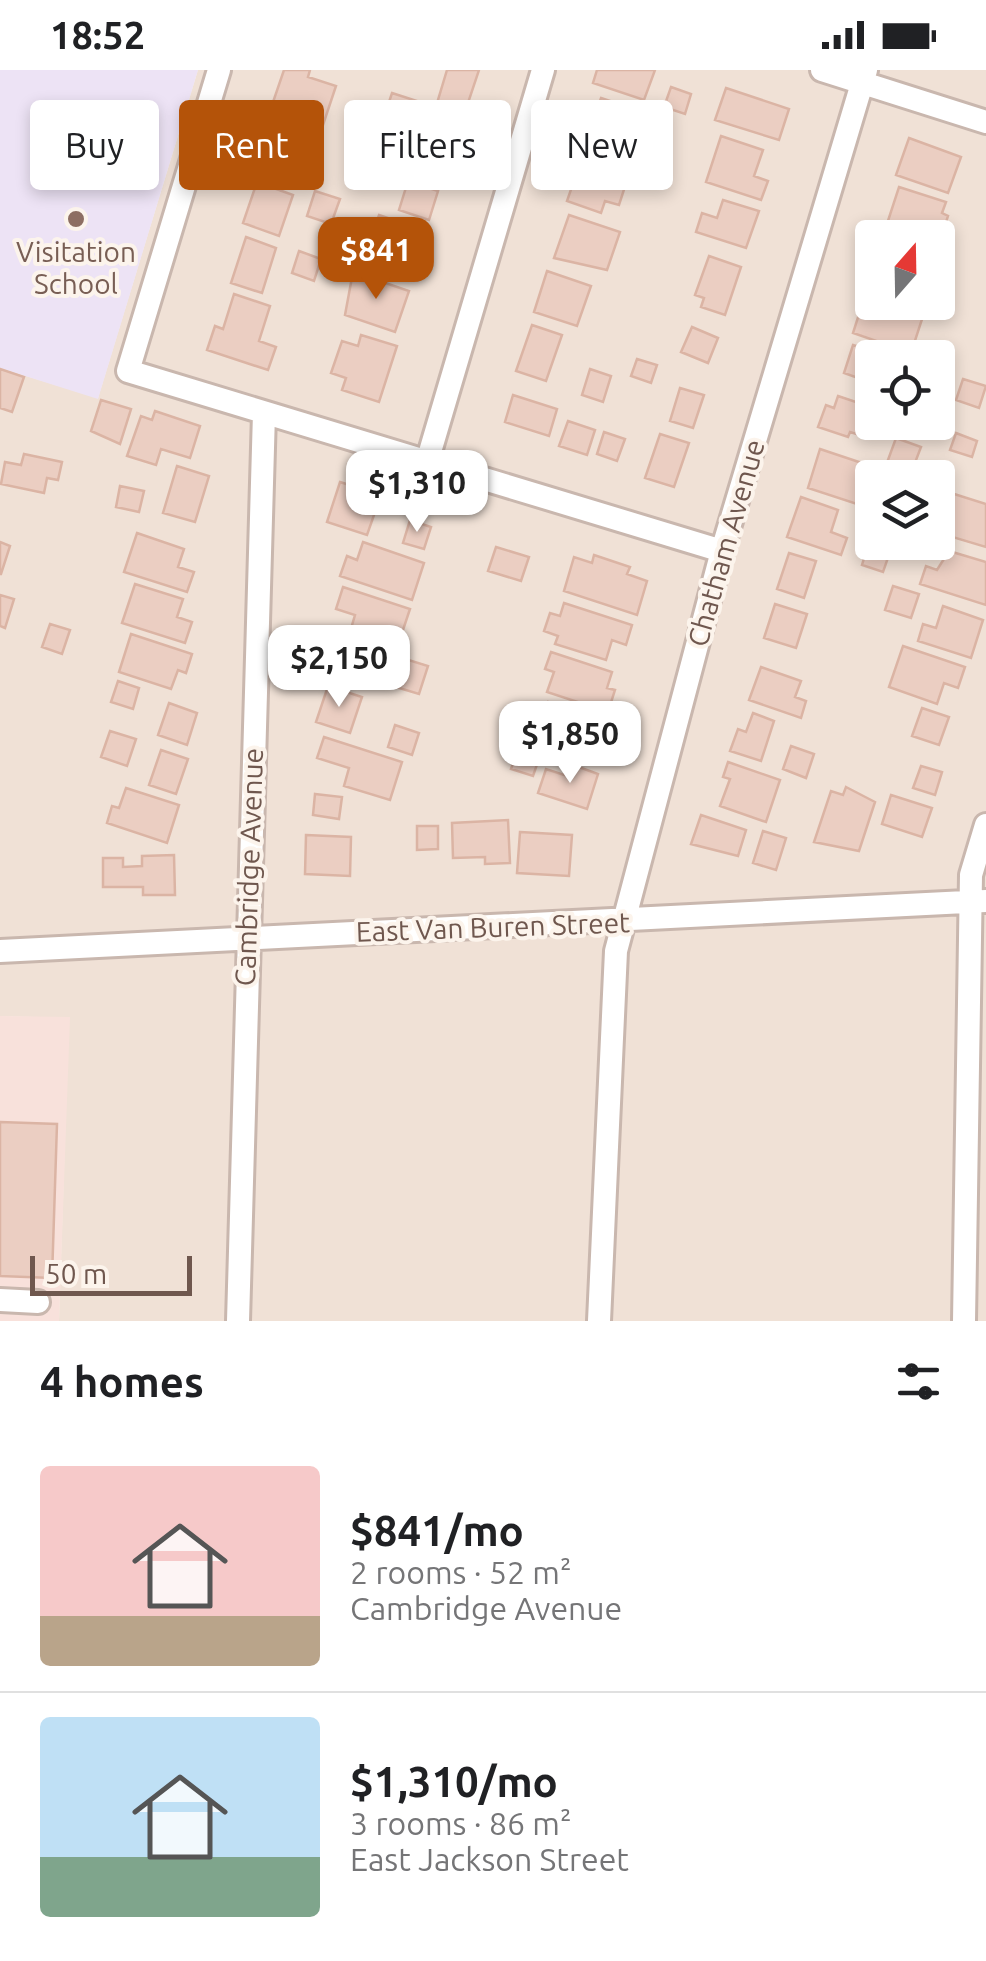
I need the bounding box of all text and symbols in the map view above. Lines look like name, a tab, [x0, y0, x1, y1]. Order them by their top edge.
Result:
text: 18:52	[50, 14, 145, 56]
chip: Buy	[30, 100, 159, 190]
chip: Rent	[179, 100, 324, 190]
chip: Filters	[344, 100, 511, 190]
chip: New	[531, 100, 673, 190]
marker: Visitation School	[65, 208, 87, 230]
pin: $841	[317, 217, 435, 302]
north arrow	[855, 220, 955, 320]
map controls	[855, 220, 955, 560]
text: $841	[340, 231, 412, 267]
place label: Visitation School	[16, 236, 136, 299]
button: locate	[855, 340, 955, 440]
street label: Chatham Avenue	[681, 436, 770, 650]
pin: $1,310	[336, 450, 498, 535]
button: layers	[855, 460, 955, 560]
text: $1,310	[368, 464, 466, 500]
pin: $2,150	[258, 625, 420, 710]
text: $2,150	[290, 639, 388, 675]
pin: $1,850	[489, 701, 651, 786]
text: $1,850	[521, 715, 619, 751]
street label: Cambridge Avenue	[229, 747, 268, 987]
street label: East Van Buren Street	[355, 906, 631, 947]
scale bar	[30, 1251, 192, 1296]
text: 50 m	[45, 1258, 107, 1289]
icon: filters	[891, 1354, 946, 1409]
text: 4 homes	[40, 1358, 204, 1405]
icon: home	[120, 1506, 240, 1626]
text: $841/mo	[350, 1507, 524, 1554]
text: 2 rooms · 52 m²	[350, 1554, 571, 1590]
text: Cambridge Avenue	[350, 1590, 622, 1626]
icon: home	[120, 1757, 240, 1877]
text: $1,310/mo	[350, 1758, 558, 1805]
text: 3 rooms · 86 m²	[350, 1805, 571, 1841]
text: East Jackson Street	[350, 1841, 629, 1877]

